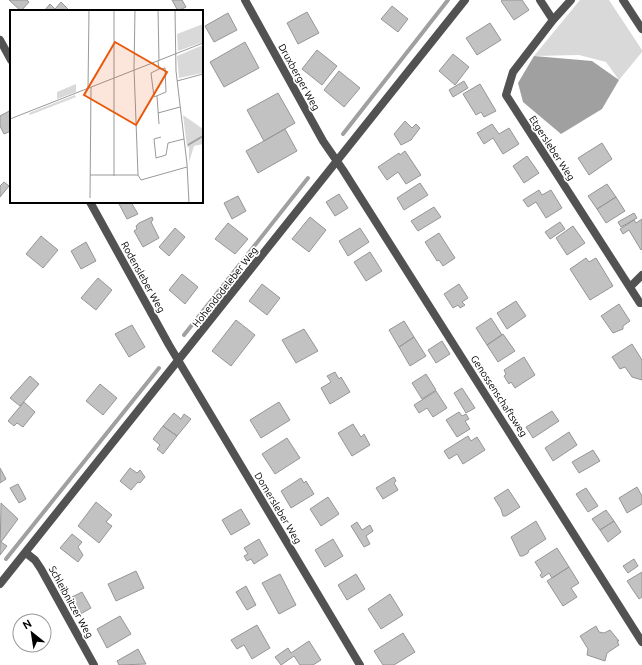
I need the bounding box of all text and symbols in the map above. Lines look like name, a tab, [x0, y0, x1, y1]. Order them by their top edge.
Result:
inset map	[10, 10, 203, 203]
street label: Druxberger Weg	[276, 42, 322, 112]
street label: Etgersleber Weg	[527, 114, 577, 182]
street label: Rodensleber Weg	[119, 240, 167, 314]
street label: Hohendodeleber Weg	[190, 245, 260, 329]
street label: Genossenschaftsweg	[469, 353, 529, 439]
street label: Domersleber Weg	[252, 470, 304, 546]
street label: Schleibnitzer Weg	[47, 564, 95, 640]
north arrow	[12, 613, 52, 653]
text: N	[20, 617, 34, 632]

